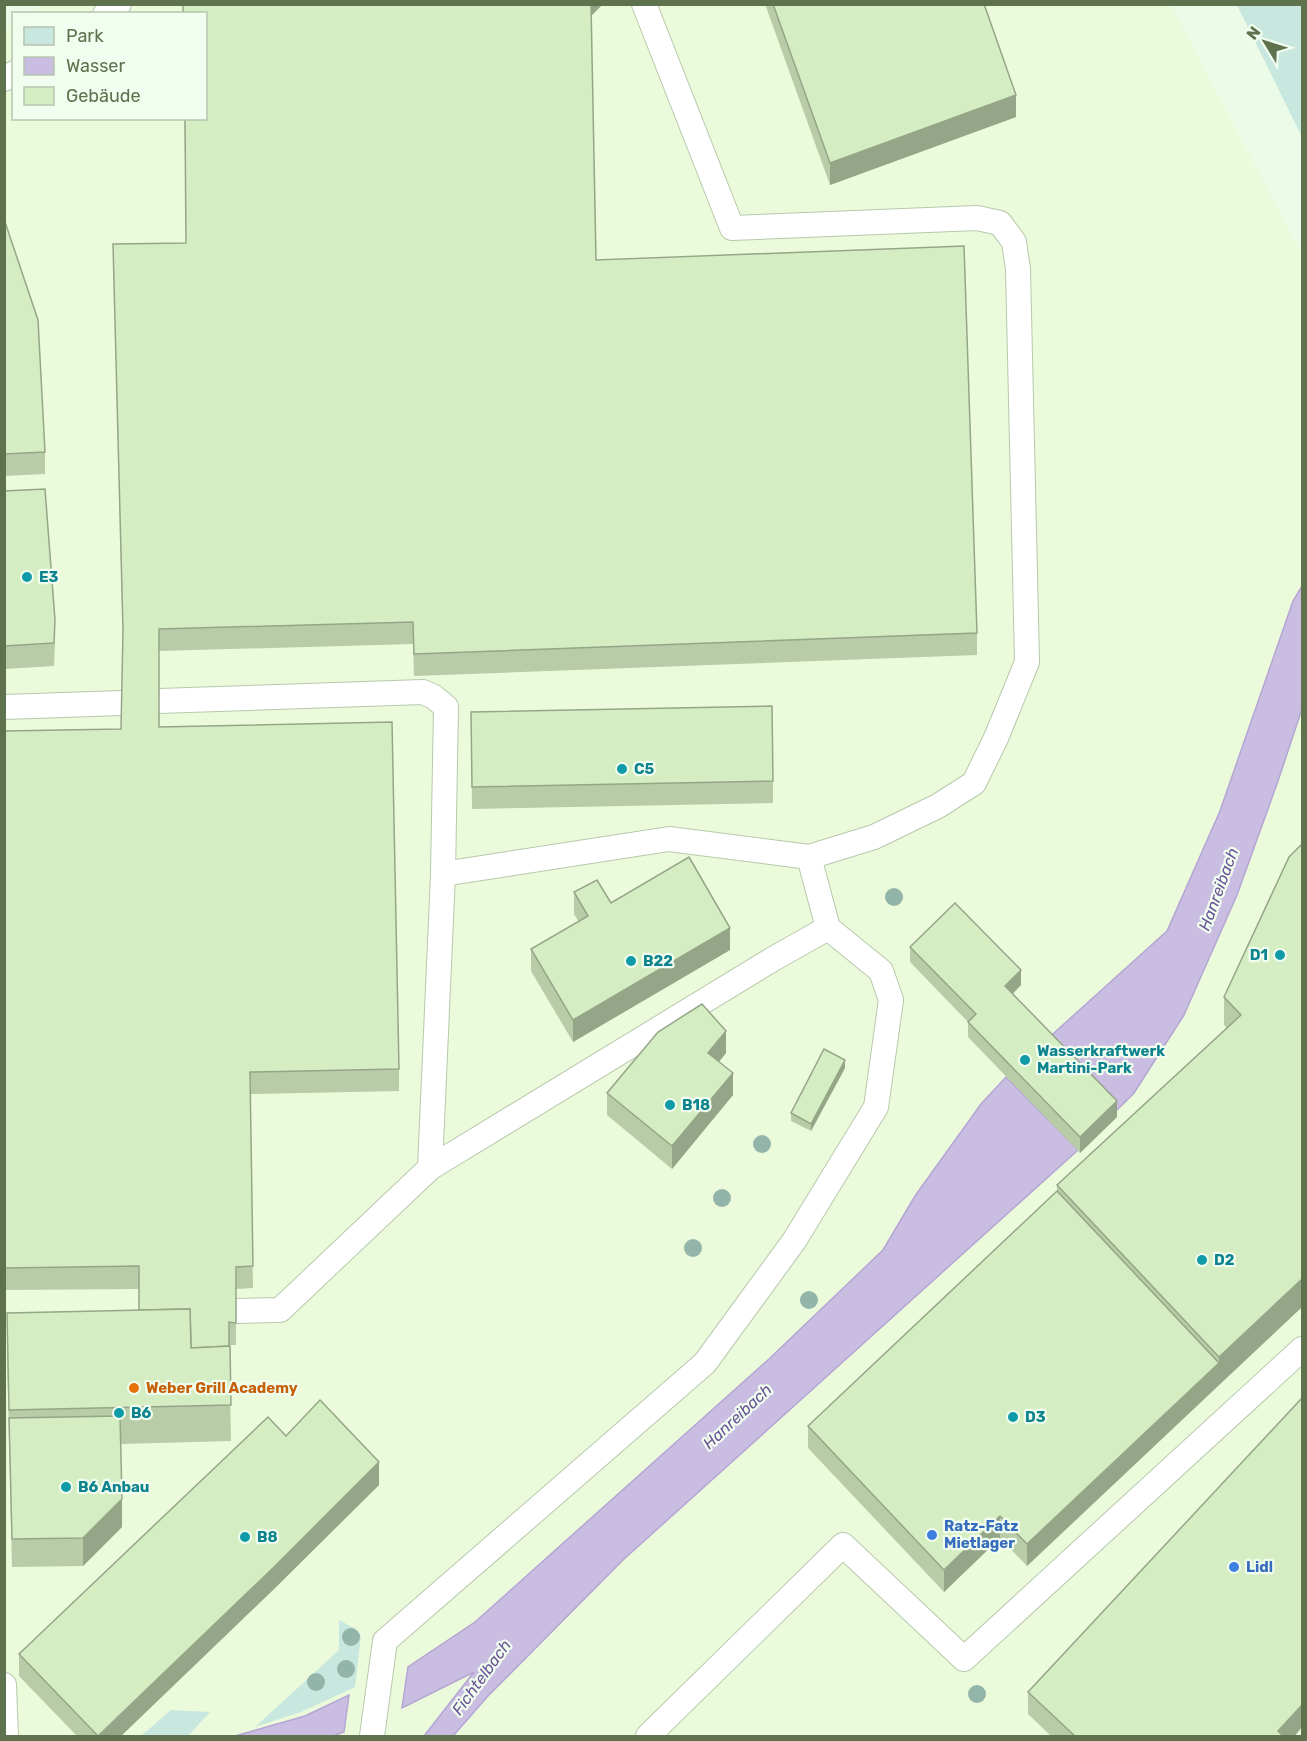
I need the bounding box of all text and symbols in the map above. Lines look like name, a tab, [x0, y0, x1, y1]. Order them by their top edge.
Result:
legend	[12, 12, 207, 120]
north arrow	[1235, 12, 1295, 72]
text: N	[1243, 23, 1265, 43]
text: Park	[66, 25, 104, 47]
text: Wasser	[66, 55, 125, 77]
text: Gebäude	[66, 85, 141, 107]
place label: E3	[39, 568, 59, 586]
marker: E3	[20, 570, 34, 584]
place label: C5	[634, 760, 655, 778]
marker: C5	[615, 762, 629, 776]
water label: Hanreibach	[1195, 845, 1242, 933]
place label: D1	[1250, 946, 1268, 964]
marker: D1	[1273, 948, 1287, 962]
place label: B22	[643, 952, 673, 970]
marker: B22	[624, 954, 638, 968]
place label: Wasserkraftwerk Martini-Park	[1037, 1042, 1165, 1077]
marker: Wasserkraftwerk Martini-Park	[1018, 1053, 1032, 1067]
place label: B18	[682, 1096, 710, 1114]
marker: B18	[663, 1098, 677, 1112]
place label: D2	[1214, 1251, 1235, 1269]
marker: D2	[1195, 1253, 1209, 1267]
place label: Weber Grill Academy	[146, 1379, 298, 1397]
water label: Hanreibach	[699, 1380, 776, 1453]
marker: Weber Grill Academy	[127, 1381, 141, 1395]
place label: B6	[131, 1404, 152, 1422]
marker: B6	[112, 1406, 126, 1420]
place label: D3	[1025, 1408, 1046, 1426]
marker: D3	[1006, 1410, 1020, 1424]
place label: B6 Anbau	[78, 1478, 149, 1496]
marker: B6 Anbau	[59, 1480, 73, 1494]
place label: Ratz-Fatz Mietlager	[944, 1517, 1018, 1552]
place label: B8	[257, 1528, 278, 1546]
marker: Ratz-Fatz Mietlager	[925, 1528, 939, 1542]
marker: B8	[238, 1530, 252, 1544]
place label: Lidl	[1246, 1558, 1273, 1576]
marker: Lidl	[1227, 1560, 1241, 1574]
water label: Fichtelbach	[448, 1636, 515, 1719]

